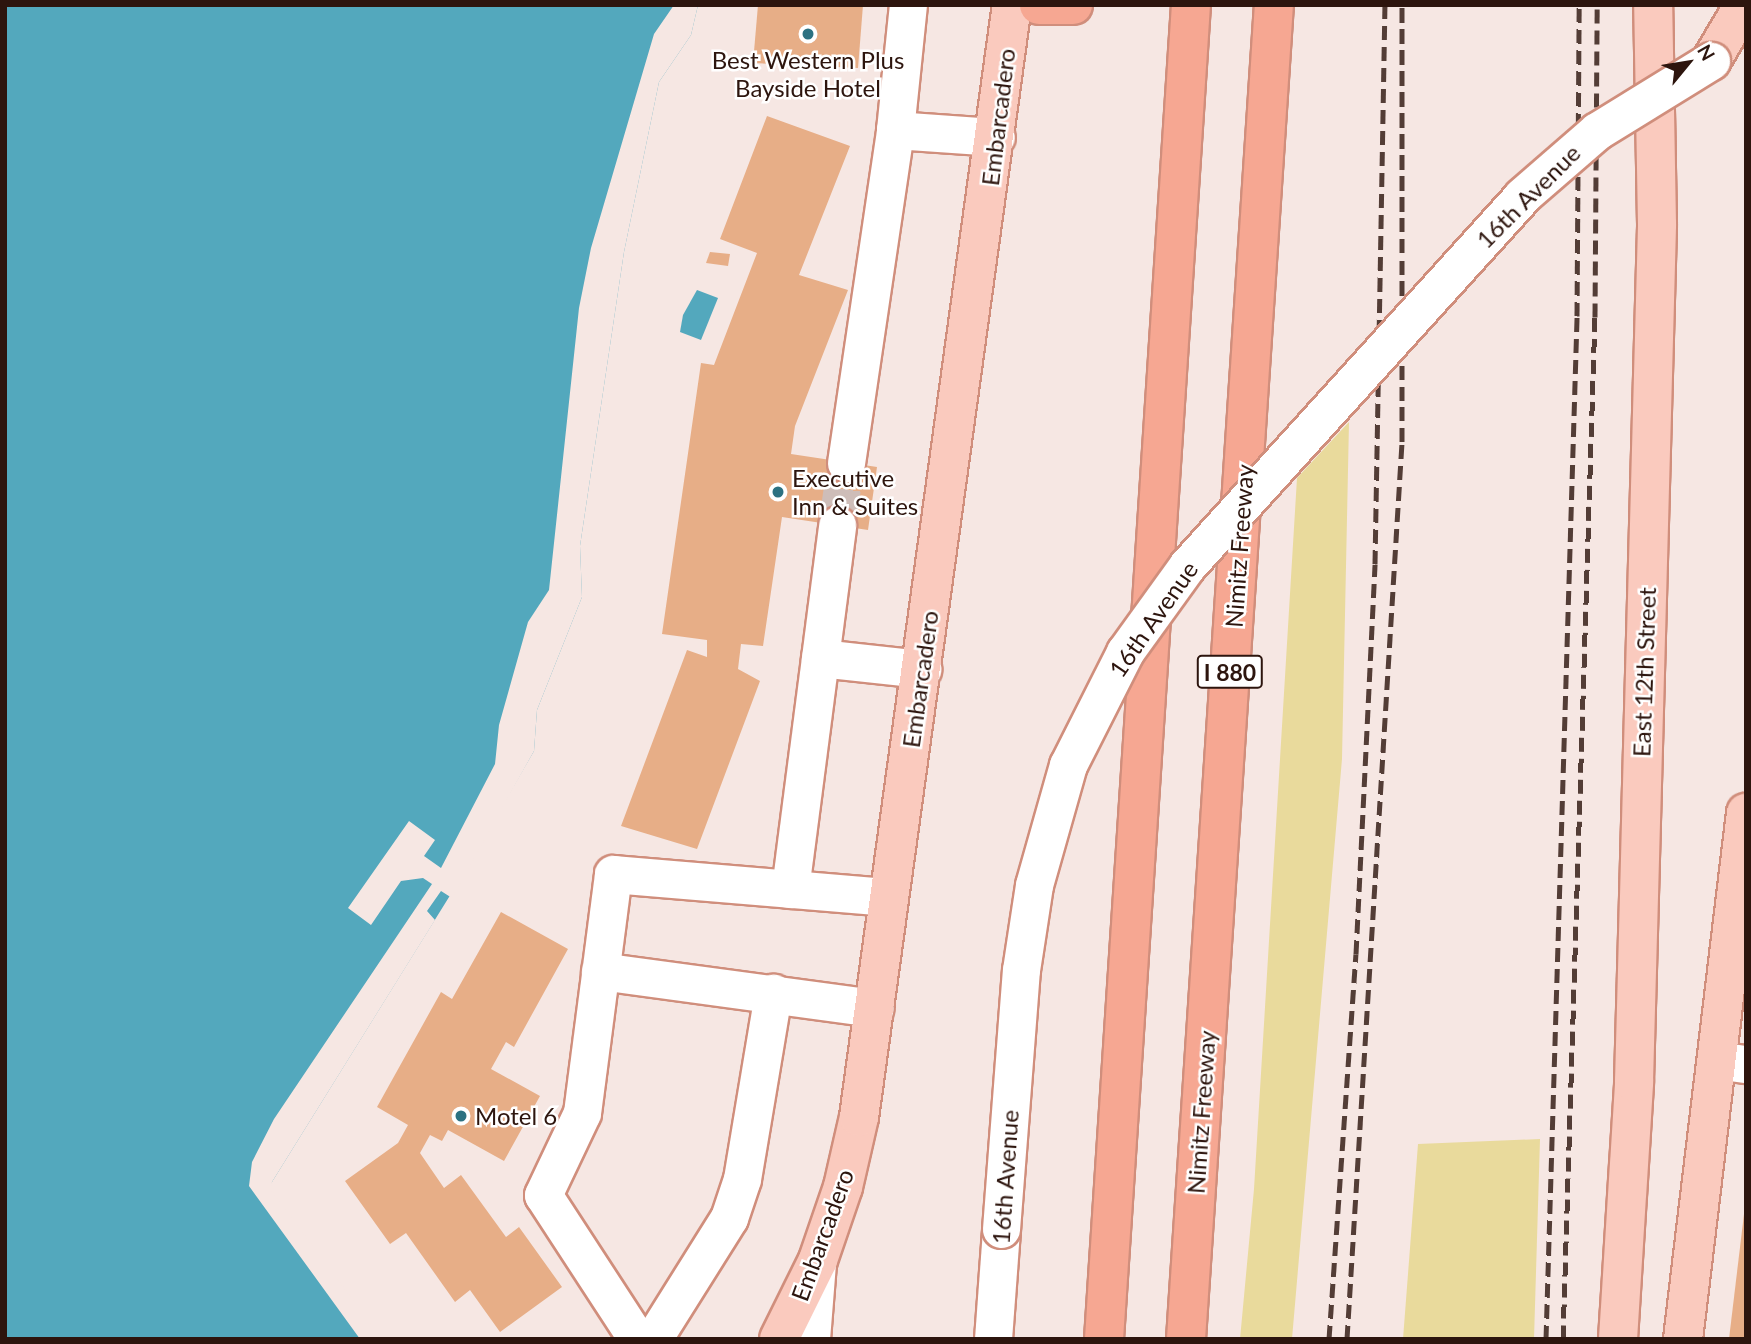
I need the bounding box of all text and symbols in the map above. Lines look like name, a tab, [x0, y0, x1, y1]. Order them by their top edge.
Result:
marker: Best Western Plus Bayside Hotel	[800, 26, 816, 42]
north arrow	[1653, 28, 1723, 98]
text: N	[1693, 40, 1720, 64]
place label: Best Western Plus Bayside Hotel	[712, 46, 904, 102]
street label: Embarcadero	[975, 47, 1021, 187]
street label: 16th Avenue	[1470, 138, 1586, 254]
street label: Nimitz Freeway	[1219, 463, 1259, 629]
place label: Executive Inn & Suites	[792, 464, 918, 520]
marker: Executive Inn & Suites	[770, 484, 786, 500]
street label: 16th Avenue	[1102, 555, 1204, 683]
street label: East 12th Street	[1627, 587, 1661, 757]
street label: Embarcadero	[896, 609, 944, 749]
road number: I 880	[1197, 652, 1263, 692]
street label: Nimitz Freeway	[1181, 1029, 1221, 1195]
place label: Motel 6	[475, 1102, 557, 1130]
marker: Motel 6	[453, 1108, 469, 1124]
street label: 16th Avenue	[986, 1108, 1024, 1246]
street label: Embarcadero	[785, 1165, 859, 1305]

